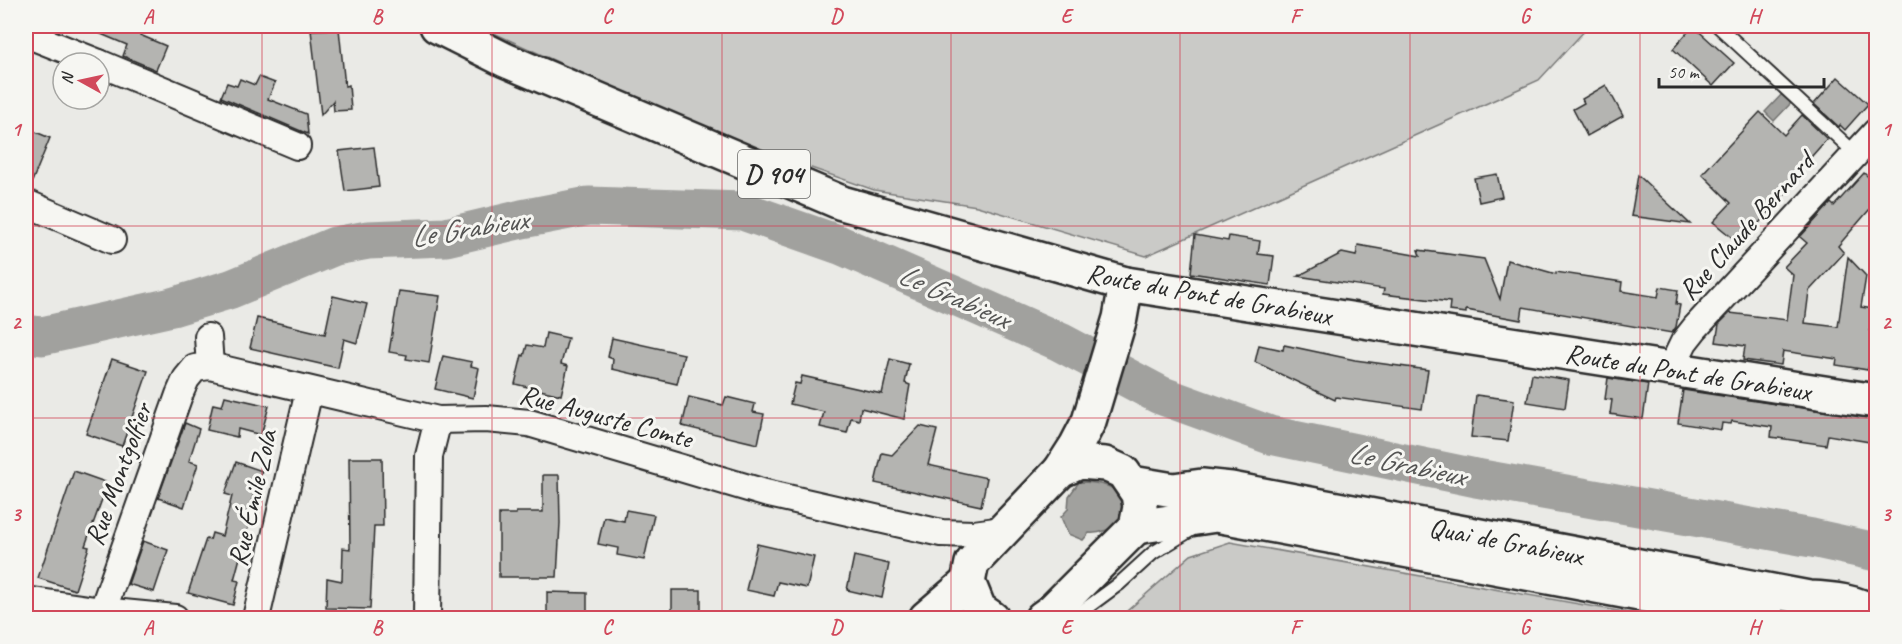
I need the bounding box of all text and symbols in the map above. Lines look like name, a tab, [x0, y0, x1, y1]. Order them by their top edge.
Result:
text: A	[143, 4, 155, 29]
text: B	[372, 4, 384, 29]
text: C	[602, 4, 614, 29]
text: D	[830, 4, 844, 29]
text: E	[1061, 4, 1075, 29]
text: F	[1290, 4, 1304, 29]
text: G	[1520, 4, 1533, 29]
text: H	[1748, 4, 1763, 29]
north arrow	[51, 51, 111, 111]
scale bar	[1659, 51, 1824, 89]
text: 50 m	[1668, 61, 1701, 83]
text: N	[57, 70, 78, 85]
text: 1	[12, 117, 23, 142]
text: 1	[1882, 117, 1893, 142]
street label: Rue Claude Bernard	[1670, 142, 1824, 307]
road number: D 904	[738, 150, 810, 198]
water label: Le Grabieux	[408, 199, 535, 256]
water label: Le Grabieux	[893, 255, 1020, 339]
street label: Route du Pont de Grabieux	[1084, 255, 1337, 333]
text: 2	[12, 310, 23, 335]
text: 2	[1882, 310, 1893, 335]
street label: Route du Pont de Grabieux	[1563, 335, 1816, 409]
street label: Rue Auguste Comte	[516, 376, 698, 456]
street label: Rue Montgolfier	[76, 396, 161, 550]
street label: Rue Émile Zola	[219, 425, 285, 570]
water label: Le Grabieux	[1346, 433, 1473, 496]
text: 3	[12, 502, 23, 527]
text: 3	[1882, 502, 1893, 527]
street label: Quai de Grabieux	[1426, 509, 1588, 574]
text: A	[143, 615, 155, 640]
text: B	[372, 615, 384, 640]
text: C	[602, 615, 614, 640]
text: D	[830, 615, 844, 640]
text: E	[1061, 615, 1075, 640]
text: F	[1290, 615, 1304, 640]
text: G	[1520, 615, 1533, 640]
text: H	[1748, 615, 1763, 640]

